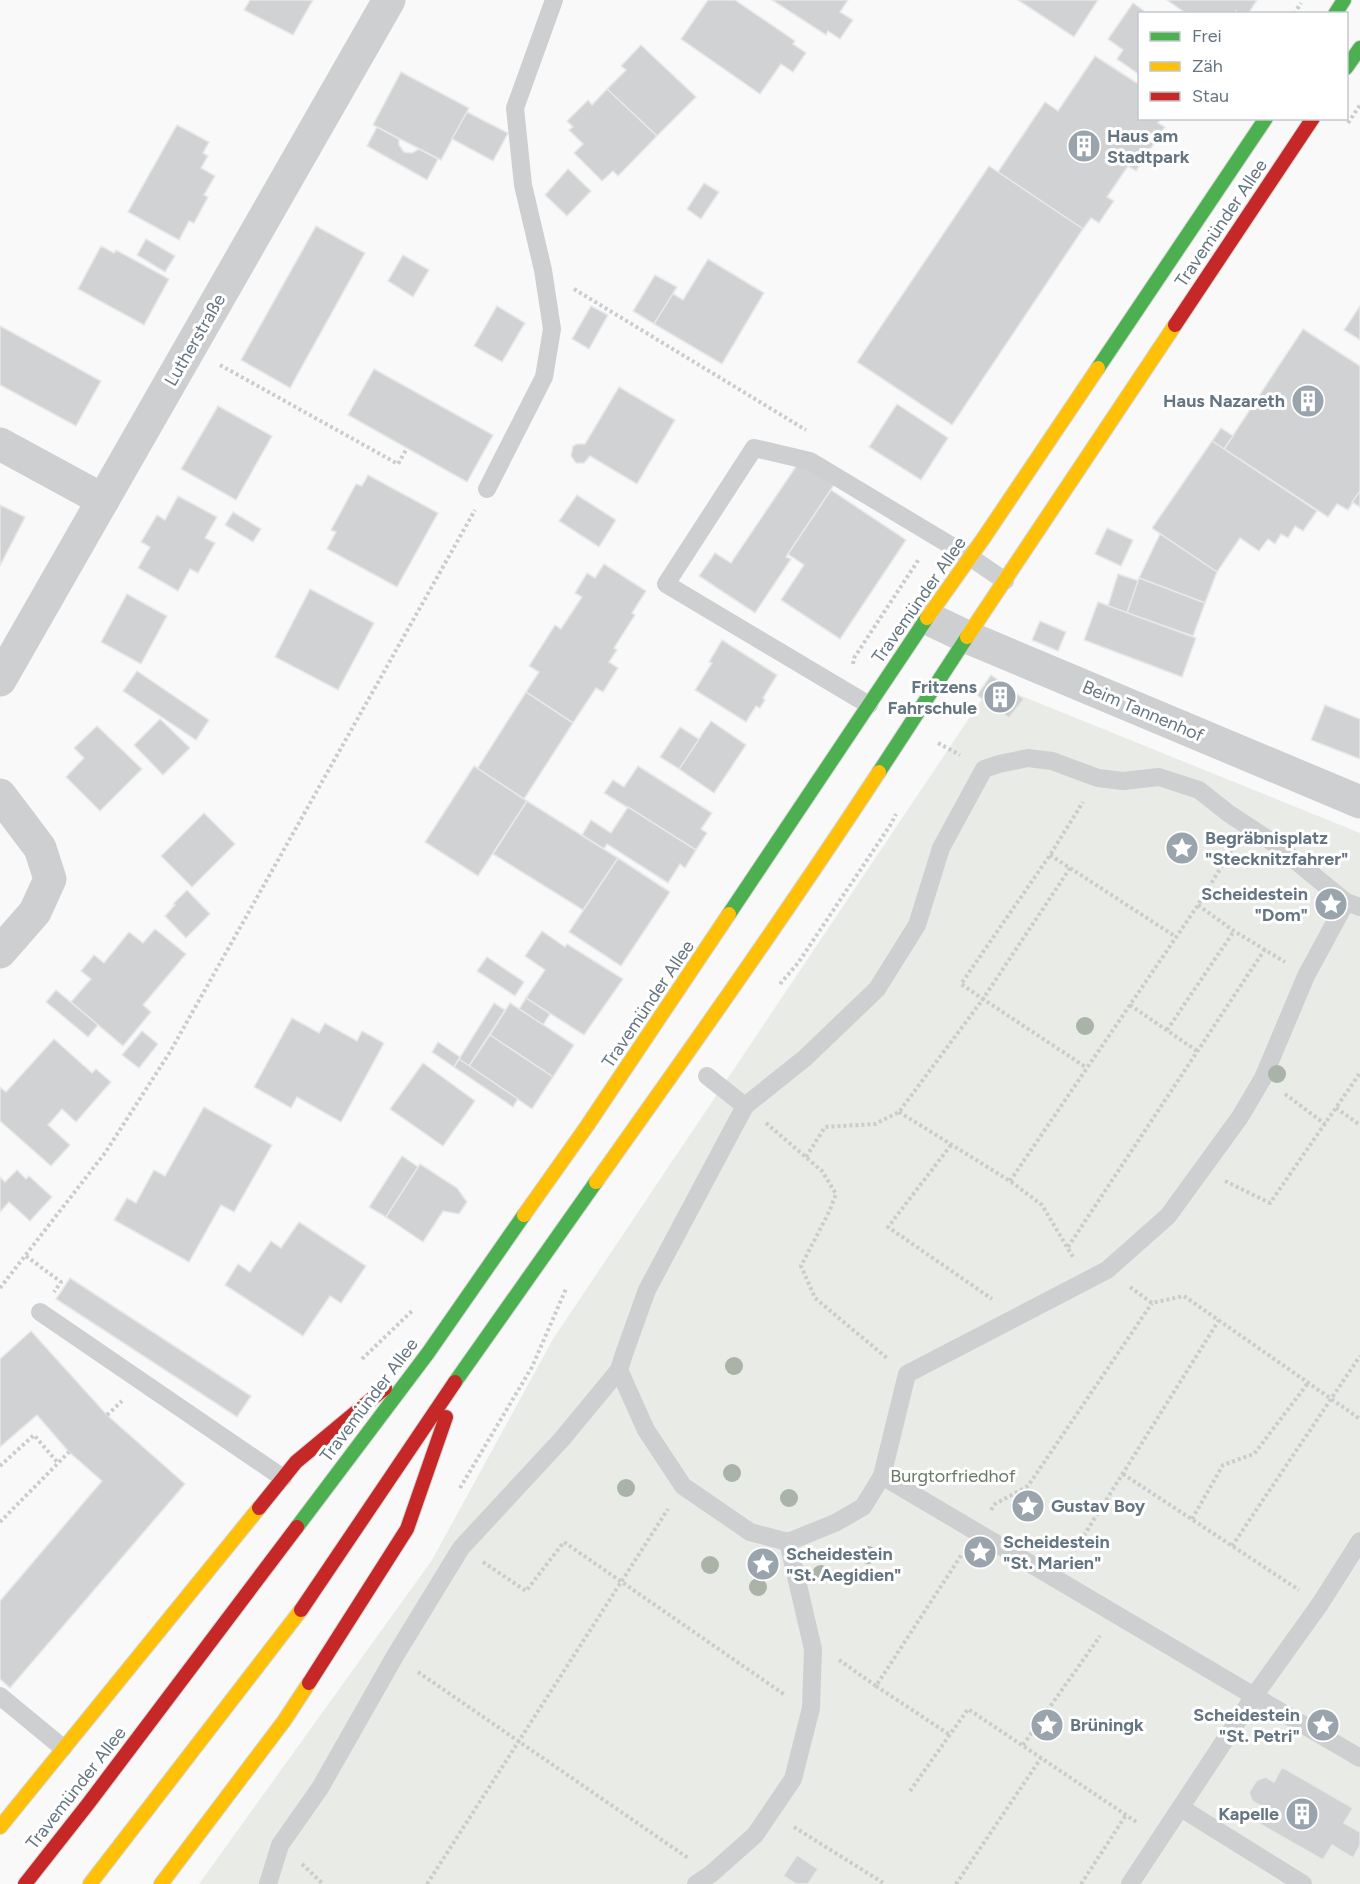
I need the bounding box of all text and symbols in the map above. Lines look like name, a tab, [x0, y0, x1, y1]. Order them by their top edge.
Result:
legend	[1138, 12, 1348, 120]
text: Frei	[1192, 25, 1222, 47]
text: Zäh	[1192, 55, 1223, 77]
text: Stau	[1192, 85, 1229, 107]
place label: Haus am Stadtpark	[1107, 125, 1190, 168]
building icon: Haus am Stadtpark	[1066, 128, 1102, 164]
street label: Travemünder Allee	[1170, 155, 1272, 291]
street label: Lutherstraße	[160, 290, 230, 390]
building icon: Haus Nazareth	[1290, 383, 1326, 419]
place label: Haus Nazareth	[1163, 390, 1285, 412]
street label: Travemünder Allee	[867, 532, 971, 667]
place label: Fritzens Fahrschule	[887, 676, 978, 719]
street label: Beim Tannenhof	[1079, 676, 1207, 747]
building icon: Fritzens Fahrschule	[982, 679, 1018, 715]
place label: Begräbnisplatz "Stecknitzfahrer"	[1205, 827, 1348, 870]
place icon: Begräbnisplatz "Stecknitzfahrer"	[1164, 830, 1200, 866]
place label: Scheidestein "Dom"	[1201, 883, 1308, 926]
place icon: Scheidestein "Dom"	[1313, 886, 1349, 922]
street label: Travemünder Allee	[597, 936, 699, 1072]
street label: Travemünder Allee	[315, 1334, 423, 1466]
park label: Burgtorfriedhof	[890, 1465, 1016, 1487]
place icon: Gustav Boy	[1010, 1488, 1046, 1524]
place label: Gustav Boy	[1051, 1495, 1146, 1517]
place label: Scheidestein "St. Marien"	[1003, 1531, 1110, 1574]
place icon: Scheidestein "St. Marien"	[962, 1534, 998, 1570]
place label: Scheidestein "St. Aegidien"	[786, 1543, 902, 1586]
place icon: Scheidestein "St. Aegidien"	[745, 1546, 781, 1582]
place label: Scheidestein "St. Petri"	[1193, 1704, 1300, 1747]
place icon: Brüningk	[1029, 1707, 1065, 1743]
place icon: Scheidestein "St. Petri"	[1305, 1707, 1341, 1743]
place label: Brüningk	[1070, 1714, 1144, 1736]
street label: Travemünder Allee	[21, 1722, 131, 1854]
building icon: Kapelle	[1284, 1796, 1320, 1832]
place label: Kapelle	[1218, 1803, 1279, 1825]

